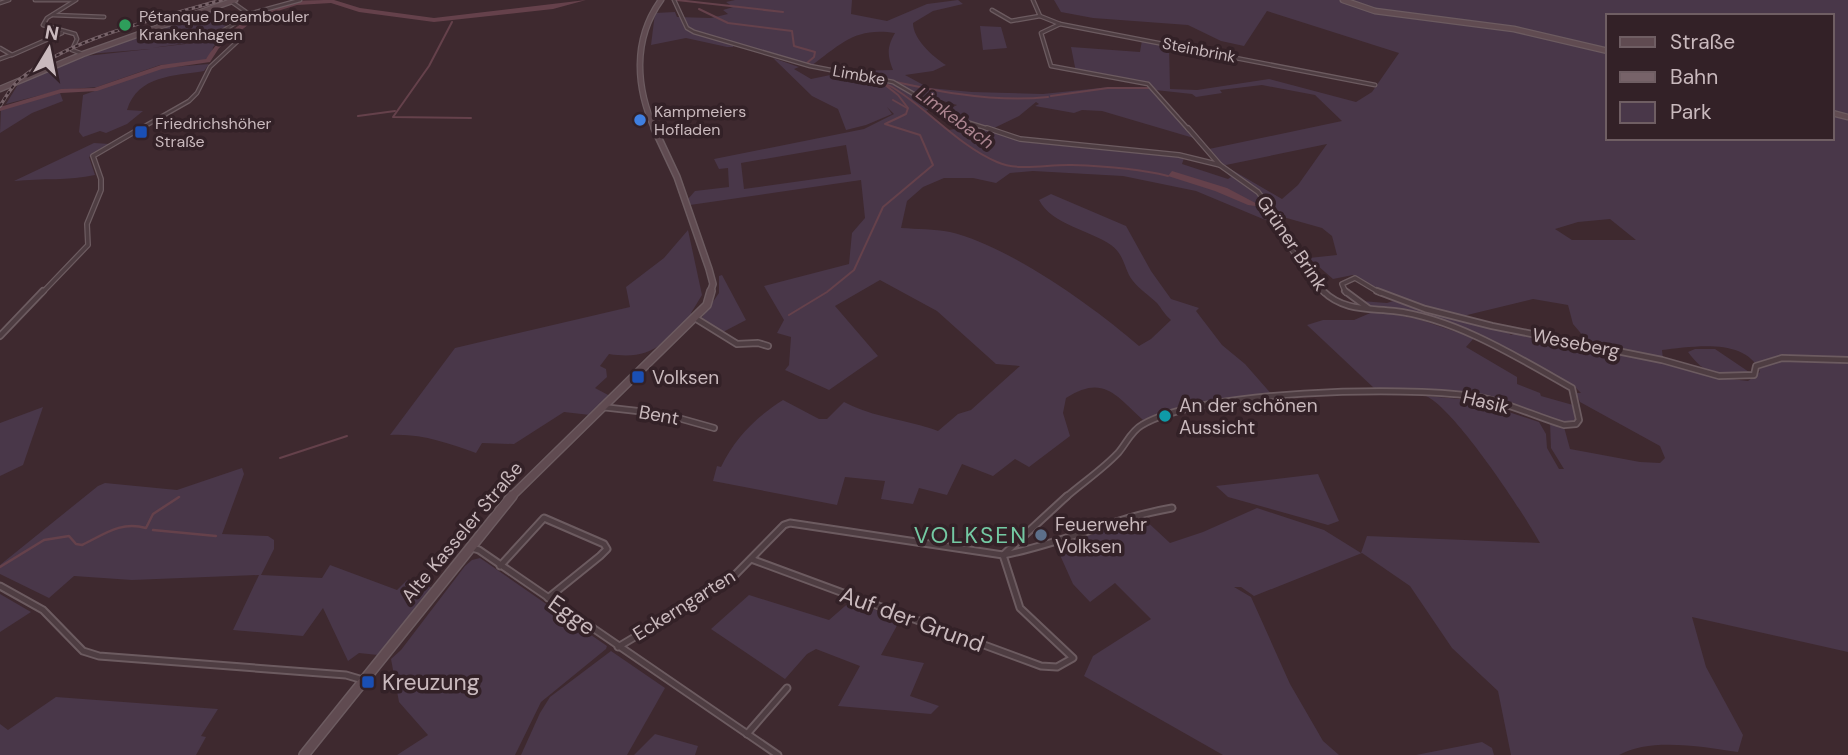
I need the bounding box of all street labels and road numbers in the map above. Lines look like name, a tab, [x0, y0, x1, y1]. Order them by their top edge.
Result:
street label: Steinbrink	[1160, 33, 1238, 67]
street label: Limbke	[831, 60, 887, 90]
street label: Grüner Brink	[1251, 191, 1333, 296]
street label: Weseberg	[1530, 322, 1622, 364]
street label: Hasik	[1460, 384, 1512, 420]
street label: Bent	[637, 399, 681, 431]
street label: Alte Kasseler Straße	[396, 456, 528, 608]
street label: Eckerngarten	[628, 564, 740, 646]
street label: Auf der Grund	[836, 579, 988, 659]
street label: Egge	[542, 588, 602, 642]

